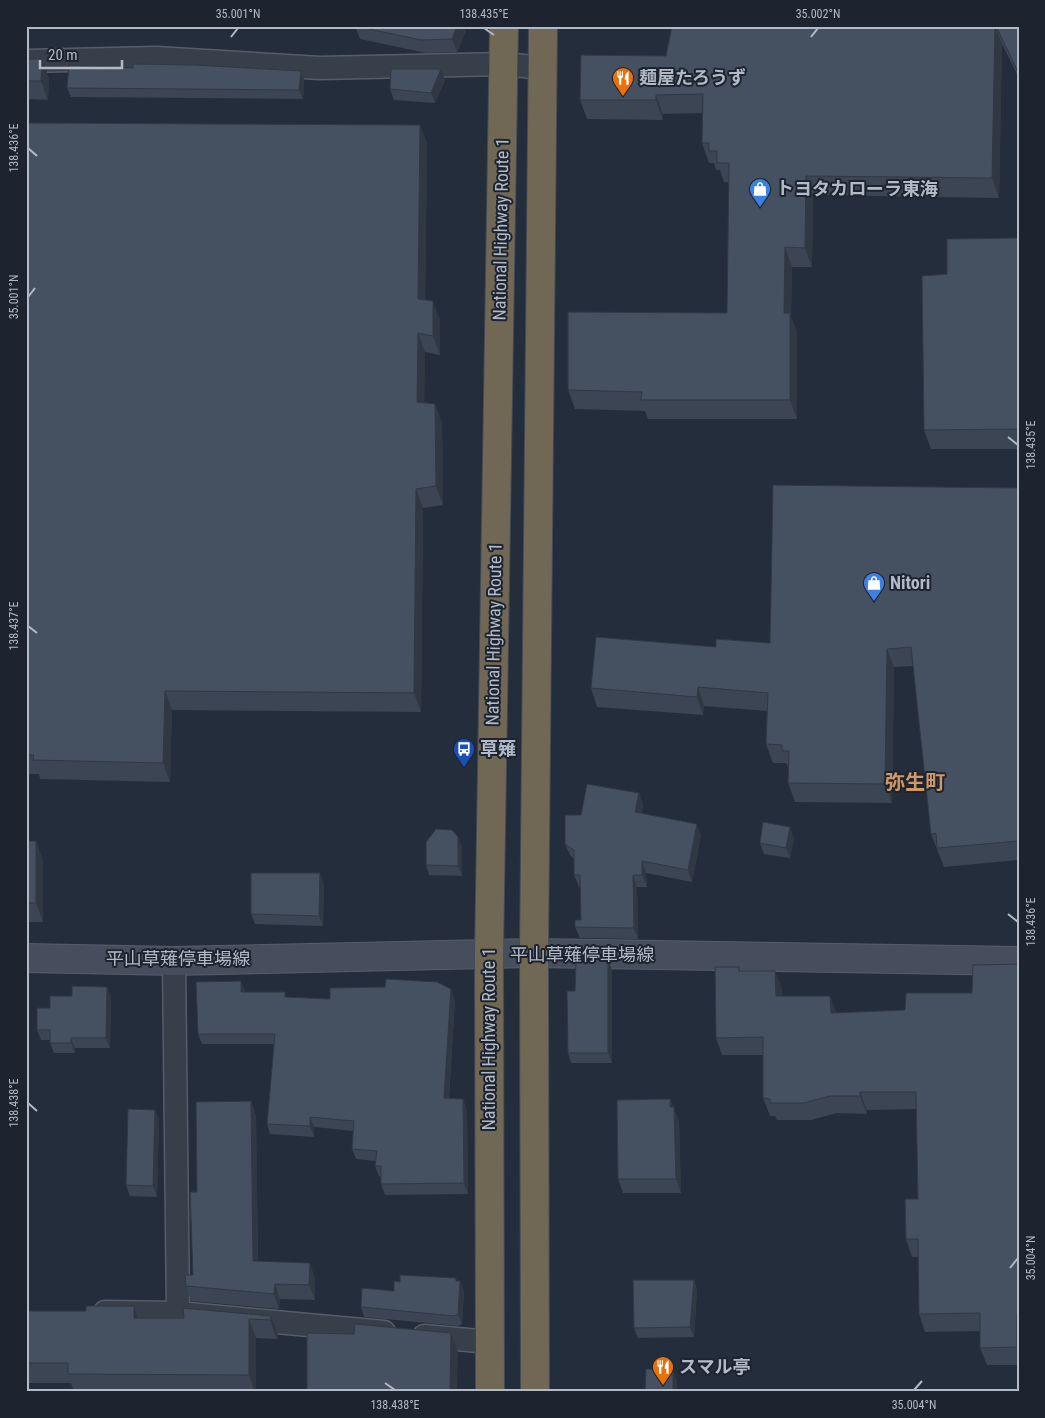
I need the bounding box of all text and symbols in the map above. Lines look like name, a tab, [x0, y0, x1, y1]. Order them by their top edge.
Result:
text: 35.001°N	[216, 7, 260, 21]
text: 138.435°E	[459, 7, 509, 21]
text: 35.002°N	[796, 7, 840, 21]
scale bar	[40, 38, 122, 70]
text: 20 m	[48, 46, 78, 64]
restaurant icon: 麺屋たろうず	[611, 66, 635, 97]
place label: 麺屋たろうず	[639, 67, 746, 88]
text: 138.436°E	[7, 123, 21, 173]
street label: National Highway Route 1	[488, 138, 513, 320]
shop icon: トヨタカローラ東海	[748, 177, 772, 208]
place label: トヨタカローラ東海	[776, 178, 938, 199]
text: 35.001°N	[7, 275, 21, 319]
text: 138.435°E	[1024, 420, 1038, 470]
street label: National Highway Route 1	[481, 543, 506, 725]
shop icon: Nitori	[862, 571, 886, 602]
place label: Nitori	[890, 572, 930, 593]
text: 138.437°E	[7, 601, 21, 651]
bus stop icon: 草薙	[452, 737, 476, 768]
place label: 草薙	[480, 738, 516, 759]
district label: 弥生町	[885, 770, 945, 794]
text: 138.436°E	[1024, 897, 1038, 947]
street label: 平山草薙停車場線	[510, 944, 654, 965]
street label: 平山草薙停車場線	[106, 948, 250, 969]
street label: National Highway Route 1	[478, 948, 499, 1130]
text: 138.438°E	[7, 1078, 21, 1128]
text: 35.004°N	[1024, 1236, 1038, 1280]
restaurant icon: スマル亭	[651, 1355, 675, 1386]
place label: スマル亭	[679, 1356, 750, 1377]
text: 138.438°E	[370, 1398, 420, 1412]
text: 35.004°N	[892, 1398, 936, 1412]

